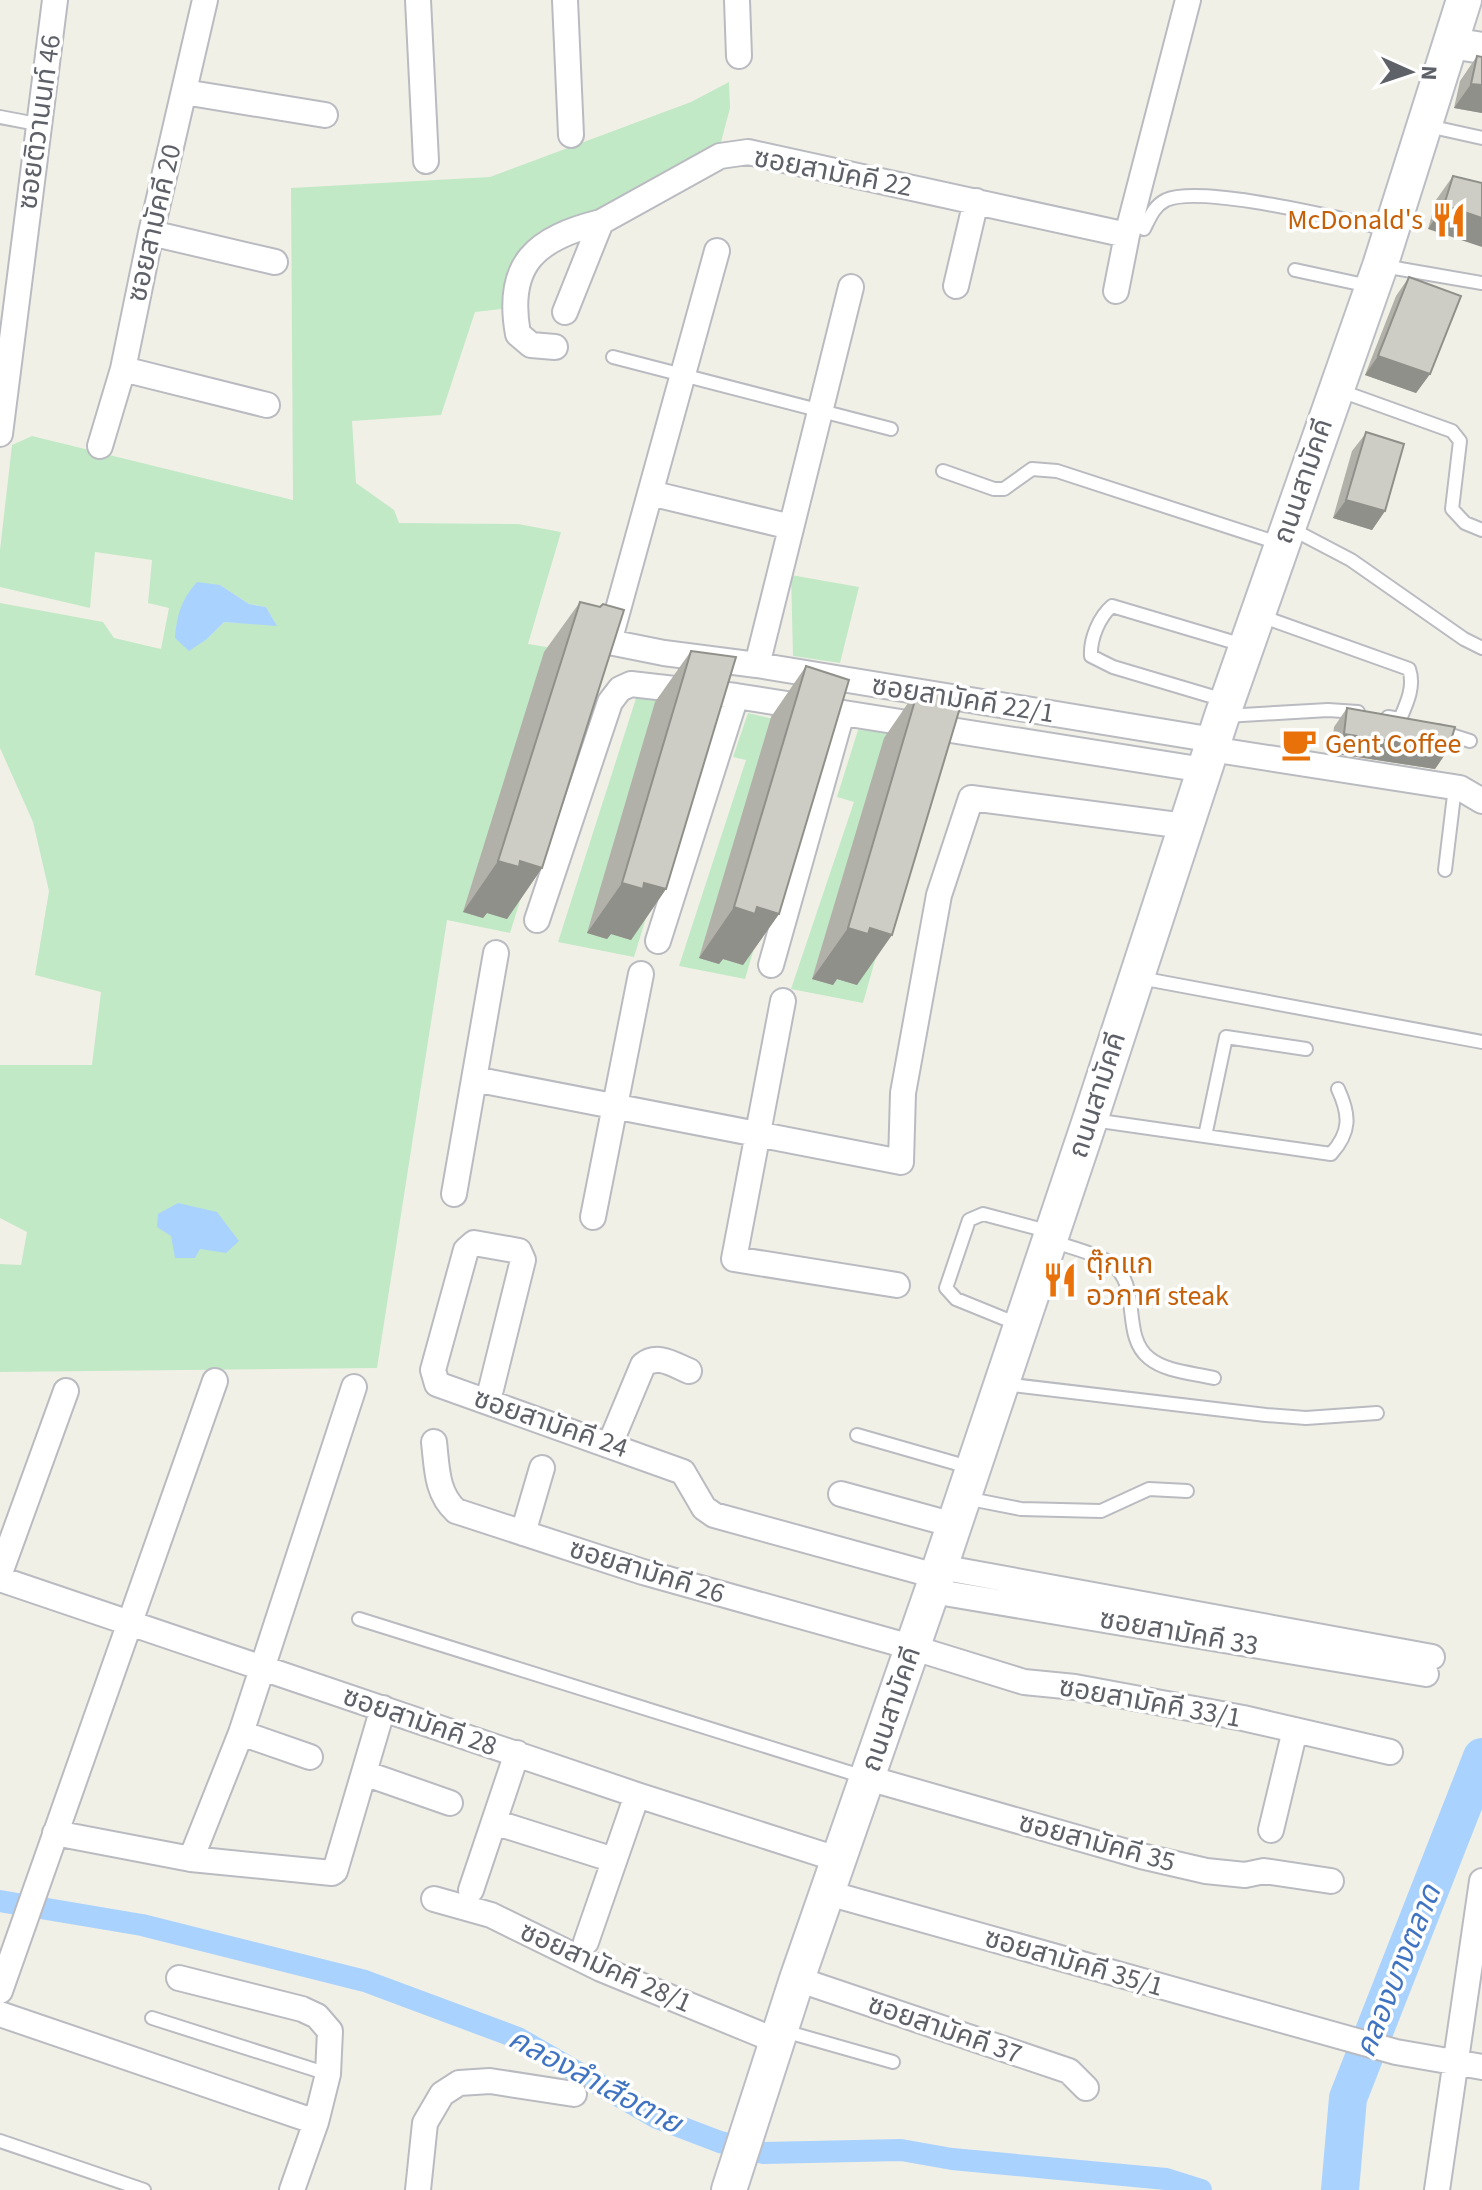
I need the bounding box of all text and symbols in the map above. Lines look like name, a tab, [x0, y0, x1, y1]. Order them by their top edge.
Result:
street label: ซอยติวานนท์ 46	[7, 32, 71, 212]
north arrow	[1370, 32, 1450, 112]
text: N	[1413, 65, 1445, 81]
street label: ซอยสามัคคี 22	[750, 137, 916, 207]
street label: ซอยสามัคคี 20	[116, 140, 192, 306]
place label: McDonald's	[1287, 200, 1423, 240]
restaurant icon: McDonald's	[1430, 201, 1468, 239]
street label: ถนนสามัคคี	[1263, 413, 1343, 549]
street label: ซอยสามัคคี 22/1	[869, 665, 1057, 733]
place label: Gent Coffee	[1325, 724, 1461, 764]
cafe icon: Gent Coffee	[1280, 725, 1318, 763]
street label: ถนนสามัคคี	[1058, 1027, 1136, 1163]
place label: ตุ๊กแก อวกาศ steak	[1086, 1244, 1229, 1316]
restaurant icon: ตุ๊กแก อวกาศ steak	[1041, 1261, 1079, 1299]
street label: ซอยสามัคคี 24	[469, 1378, 634, 1468]
street label: ซอยสามัคคี 26	[564, 1528, 730, 1614]
street label: ซอยสามัคคี 33	[1096, 1598, 1262, 1666]
street label: ถนนสามัคคี	[851, 1641, 931, 1777]
street label: ซอยสามัคคี 33/1	[1056, 1666, 1244, 1738]
street label: ซอยสามัคคี 28	[338, 1676, 502, 1766]
street label: ซอยสามัคคี 35	[1014, 1802, 1180, 1882]
water label: คลองบางตลาด	[1344, 1877, 1453, 2064]
street label: ซอยสามัคคี 28/1	[514, 1911, 698, 2023]
street label: ซอยสามัคคี 35/1	[980, 1917, 1168, 2007]
street label: ซอยสามัคคี 37	[863, 1984, 1027, 2074]
water label: คลองลำเสือตาย	[501, 2017, 691, 2146]

